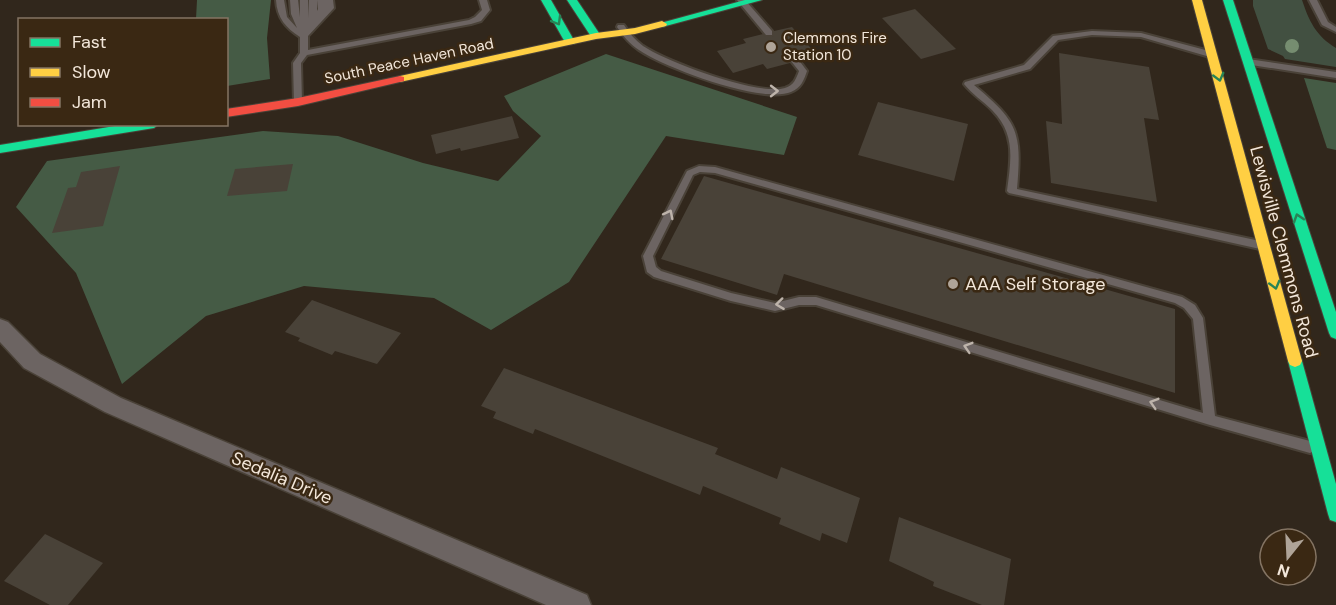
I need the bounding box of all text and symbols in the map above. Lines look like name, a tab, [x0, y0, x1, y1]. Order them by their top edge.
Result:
one-way arrow	[550, 15, 562, 25]
legend	[18, 18, 228, 126]
place label: Clemmons Fire Station 10	[783, 28, 887, 65]
text: Fast	[72, 30, 107, 54]
street label: South Peace Haven Road	[323, 33, 495, 89]
marker: Clemmons Fire Station 10	[764, 40, 778, 54]
text: Slow	[72, 60, 111, 84]
one-way arrow	[1211, 71, 1224, 81]
one-way arrow	[769, 85, 778, 97]
text: Jam	[72, 90, 107, 114]
street label: Lewisville Clemmons Road	[1244, 143, 1324, 361]
one-way arrow	[662, 210, 673, 221]
one-way arrow	[1292, 213, 1305, 224]
place label: AAA Self Storage	[965, 272, 1106, 296]
marker: AAA Self Storage	[946, 277, 960, 291]
one-way arrow	[1267, 280, 1280, 290]
one-way arrow	[775, 298, 785, 310]
one-way arrow	[963, 342, 974, 354]
one-way arrow	[1149, 398, 1160, 410]
street label: Sedalia Drive	[228, 446, 336, 510]
north arrow	[1258, 527, 1318, 587]
text: N	[1275, 559, 1292, 583]

